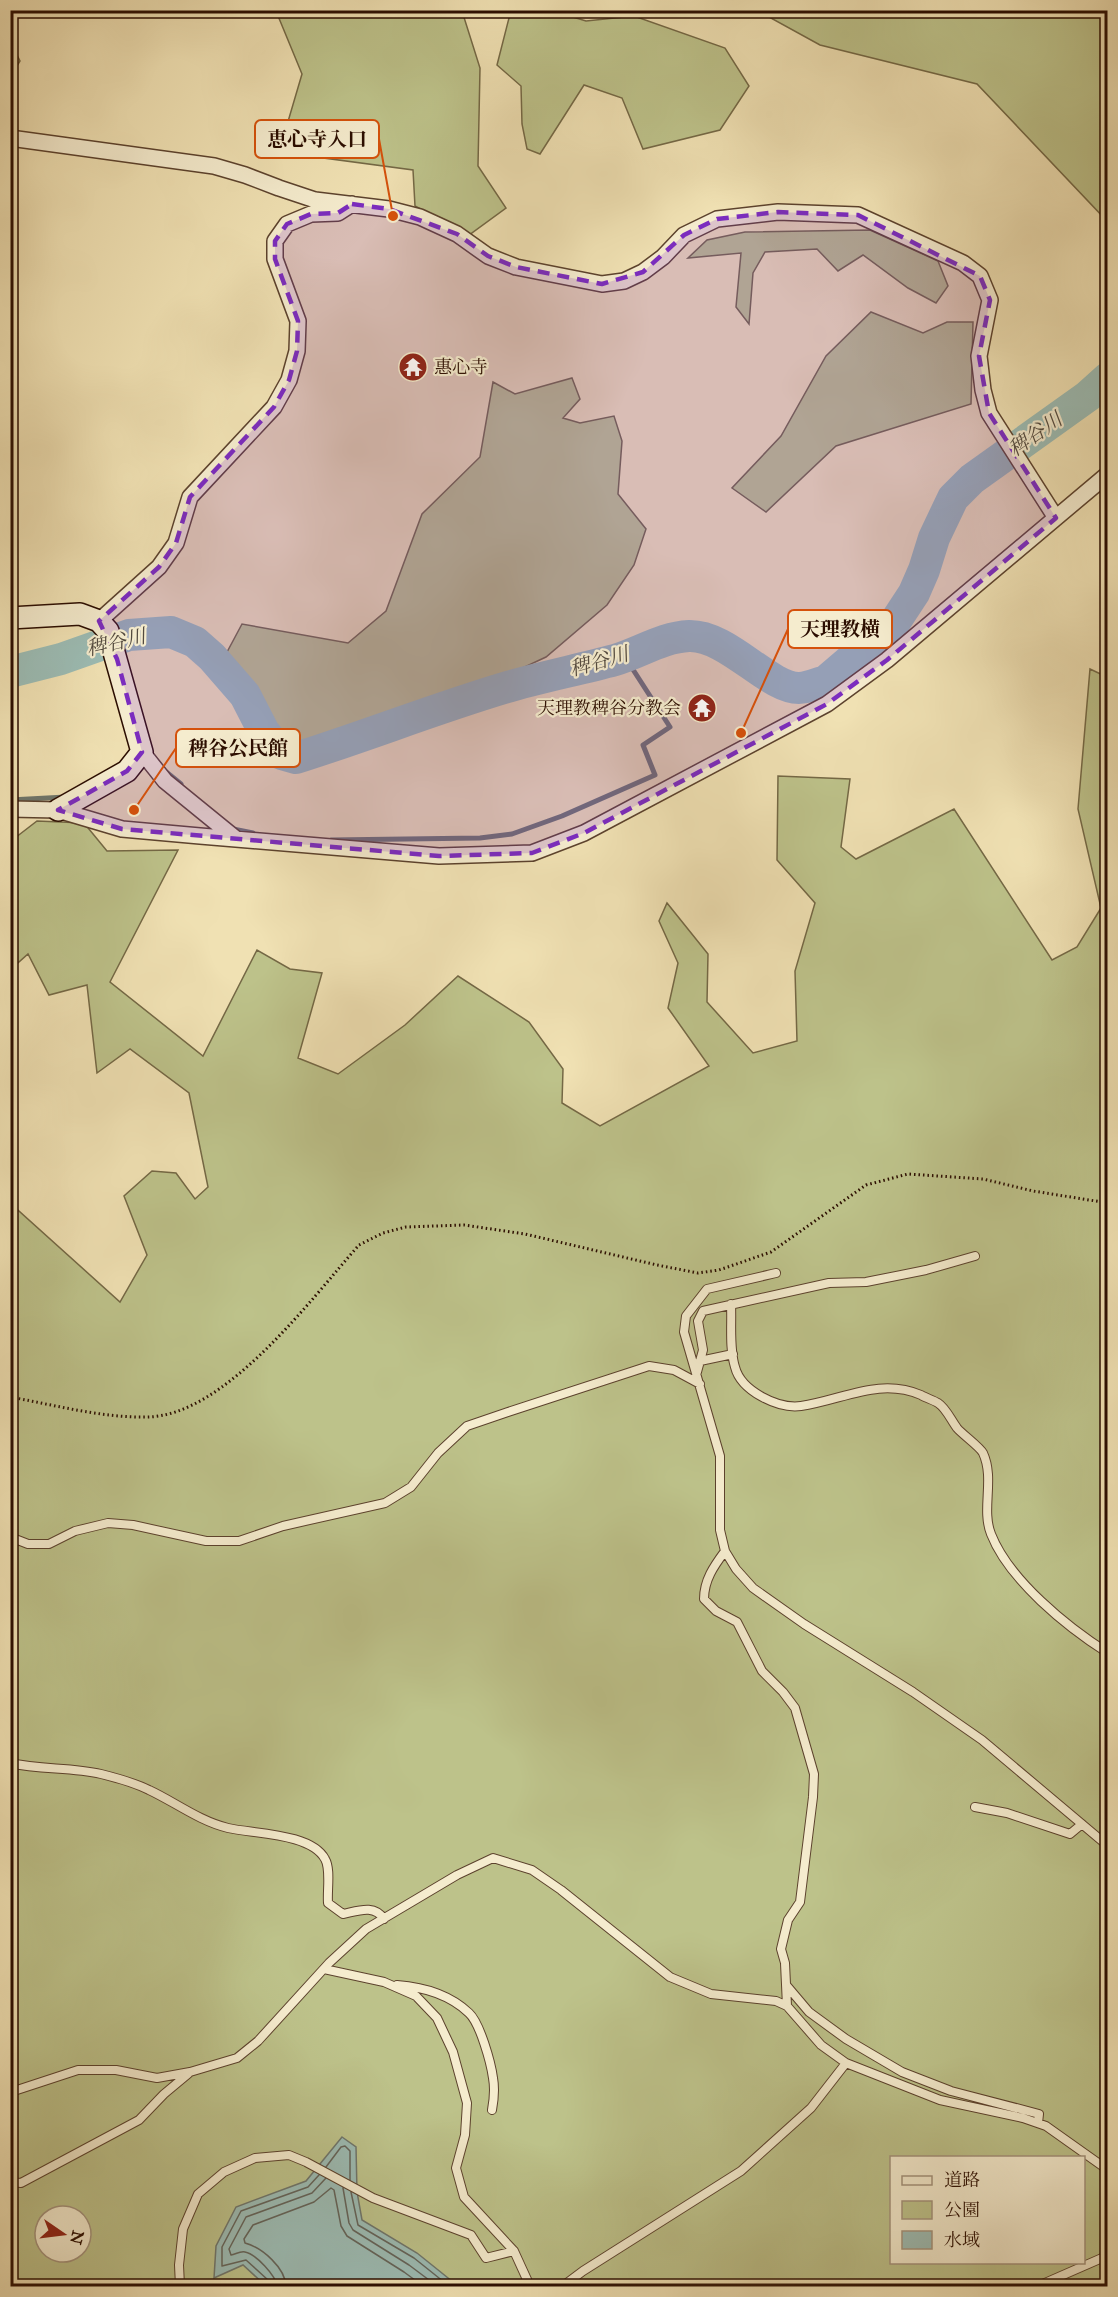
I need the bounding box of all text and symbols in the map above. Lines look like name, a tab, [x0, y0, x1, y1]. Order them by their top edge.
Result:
callout: 恵心寺入口	[255, 120, 379, 158]
text: 恵心寺入口	[267, 127, 367, 151]
temple icon: 惠心寺	[397, 351, 429, 383]
place label: 惠心寺	[434, 356, 488, 378]
water label: 稗谷川	[1004, 406, 1068, 461]
callout: 天理教横	[788, 610, 892, 648]
text: 天理教横	[800, 617, 880, 641]
water label: 稗谷川	[84, 623, 150, 660]
water label: 稗谷川	[567, 641, 633, 681]
temple icon: 天理教稗谷分教会	[686, 692, 718, 724]
place label: 天理教稗谷分教会	[537, 697, 681, 719]
callout: 稗谷公民館	[176, 729, 300, 767]
text: 稗谷公民館	[188, 736, 288, 760]
legend	[890, 2156, 1085, 2264]
text: 道路	[944, 2169, 980, 2191]
text: 公園	[944, 2199, 980, 2221]
north arrow	[33, 2204, 93, 2264]
text: N	[66, 2229, 88, 2247]
text: 水域	[944, 2229, 980, 2251]

